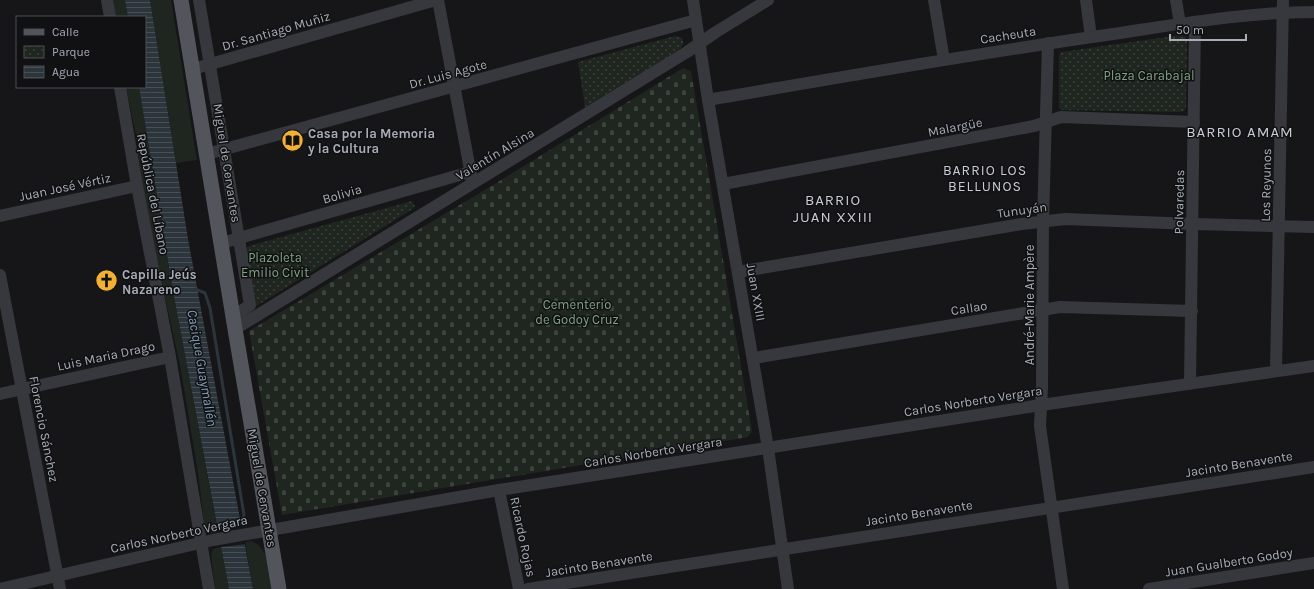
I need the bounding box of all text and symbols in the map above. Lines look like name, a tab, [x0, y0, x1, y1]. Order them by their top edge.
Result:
street label: Dr. Santiago Muñiz	[220, 8, 332, 54]
legend	[16, 16, 146, 88]
scale bar	[1170, 16, 1246, 42]
street label: Cacheuta	[979, 23, 1037, 47]
text: 50 m	[1176, 23, 1204, 37]
text: Calle	[52, 25, 79, 39]
text: Parque	[52, 45, 90, 59]
street label: Dr. Luis Agote	[407, 56, 489, 92]
text: Agua	[52, 65, 80, 79]
park label: Plaza Carabajal	[1103, 68, 1195, 83]
street label: Miguel de Cervantes	[210, 102, 244, 224]
street label: Malargüe	[926, 114, 984, 140]
district label: BARRIO AMAM	[1186, 123, 1294, 141]
street label: Valentín Alsina	[453, 125, 537, 183]
place label: Casa por la Memoria y la Cultura	[308, 126, 435, 156]
library icon: Casa por la Memoria y la Cultura	[280, 127, 306, 153]
street label: República del Líbano	[134, 132, 172, 256]
street label: Los Reyunos	[1258, 148, 1274, 222]
district label: BARRIO LOS BELLUNOS	[943, 162, 1027, 195]
street label: Polvaredas	[1171, 169, 1187, 234]
street label: Juan José Vértiz	[18, 170, 112, 204]
street label: Bolivia	[321, 181, 363, 207]
district label: BARRIO JUAN XXIII	[793, 191, 873, 226]
street label: Tunuyán	[996, 199, 1048, 221]
street label: André-Marie Ampère	[1022, 244, 1037, 365]
park label: Plazoleta Emilio Civit	[241, 250, 309, 280]
street label: Juan XXIII	[744, 262, 768, 322]
place label: Capilla Jeús Nazareno	[122, 267, 197, 297]
church icon: Capilla Jeús Nazareno	[94, 268, 120, 294]
park label: Cementerio de Godoy Cruz	[535, 297, 619, 327]
street label: Callao	[950, 298, 988, 318]
water label: Cacique Guaymallén	[183, 308, 221, 428]
street label: Luis Maria Drago	[56, 338, 156, 374]
street label: Florencio Sánchez	[26, 375, 62, 483]
street label: Carlos Norberto Vergara	[903, 383, 1043, 419]
street label: Miguel de Cervantes	[244, 427, 280, 549]
street label: Carlos Norberto Vergara	[583, 434, 723, 470]
street label: Jacinto Benavente	[1184, 448, 1294, 480]
street label: Ricardo Rojas	[507, 496, 539, 579]
street label: Jacinto Benavente	[864, 497, 974, 529]
street label: Carlos Norberto Vergara	[109, 512, 249, 556]
street label: Juan Gualberto Godoy	[1164, 545, 1294, 579]
street label: Jacinto Benavente	[544, 548, 654, 580]

